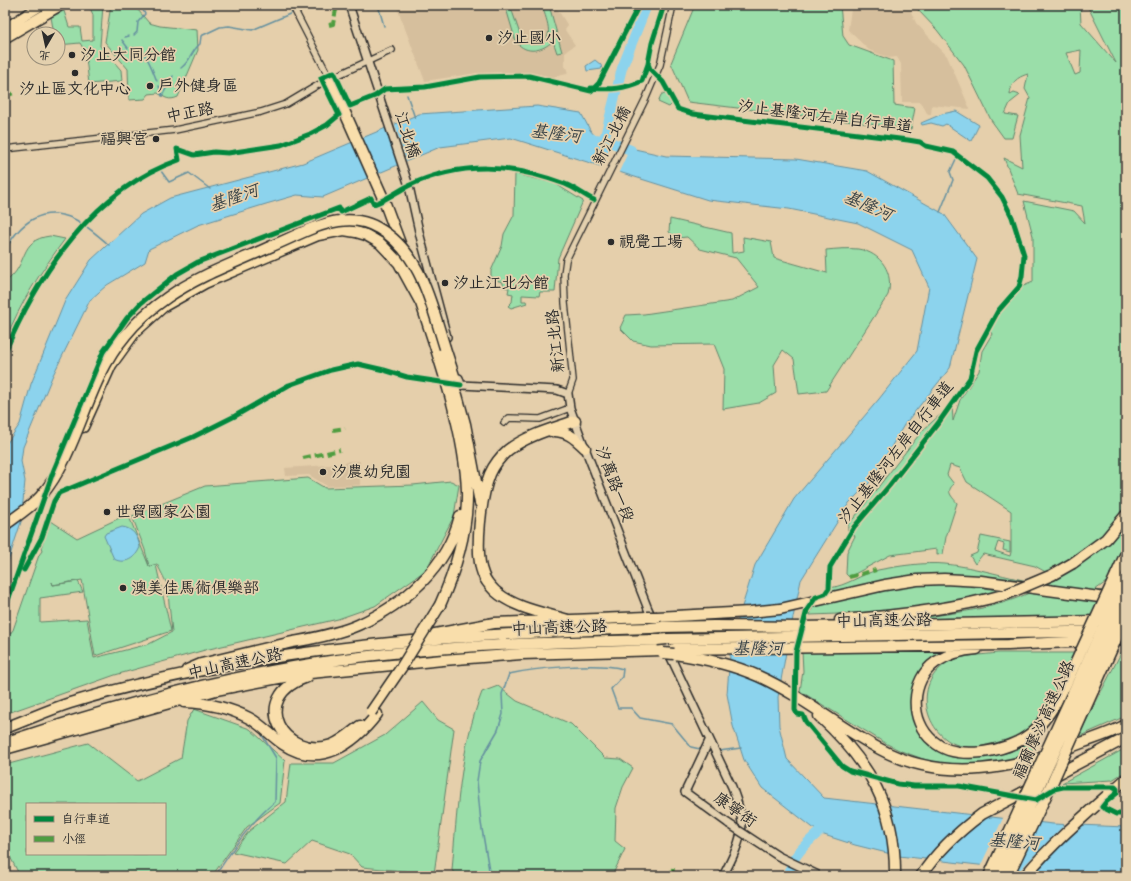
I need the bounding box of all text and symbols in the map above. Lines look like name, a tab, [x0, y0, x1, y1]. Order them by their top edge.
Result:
north arrow	[26, 26, 66, 66]
place label: 汐止國小	[497, 28, 561, 49]
marker: 汐止國小	[484, 33, 494, 43]
place label: 汐止大同分館	[80, 45, 176, 66]
text: 北	[38, 47, 51, 63]
marker: 汐止大同分館	[67, 50, 77, 60]
marker: 汐止區文化中心	[70, 68, 80, 78]
place label: 戶外健身區	[158, 76, 238, 97]
place label: 汐止區文化中心	[19, 79, 131, 100]
marker: 戶外健身區	[145, 81, 155, 91]
street label: 汐止基隆河左岸自行車道	[736, 96, 914, 138]
street label: 中正路	[164, 98, 216, 128]
street label: 新江北橋	[588, 103, 636, 169]
street label: 江北橋	[390, 109, 424, 161]
water label: 基隆河	[529, 120, 586, 148]
place label: 福興宮	[100, 129, 148, 150]
marker: 福興宮	[151, 134, 161, 144]
water label: 基隆河	[206, 178, 265, 217]
water label: 基隆河	[840, 186, 899, 228]
place label: 視覺工場	[619, 232, 683, 253]
marker: 視覺工場	[606, 237, 616, 247]
place label: 汐止江北分館	[453, 273, 549, 294]
marker: 汐止江北分館	[440, 278, 450, 288]
street label: 新江北路	[542, 308, 570, 374]
street label: 汐止基隆河左岸自行車道	[834, 377, 958, 529]
street label: 汐萬路一段	[590, 443, 638, 525]
place label: 汐農幼兒園	[331, 462, 411, 483]
marker: 汐農幼兒園	[318, 467, 328, 477]
place label: 世貿國家公園	[115, 502, 211, 523]
marker: 世貿國家公園	[102, 507, 112, 517]
place label: 澳美佳馬術俱樂部	[131, 578, 259, 599]
marker: 澳美佳馬術俱樂部	[118, 583, 128, 593]
street label: 中山高速公路	[836, 610, 932, 632]
street label: 中山高速公路	[511, 616, 607, 640]
water label: 基隆河	[733, 638, 786, 660]
street label: 中山高速公路	[186, 644, 284, 684]
street label: 福爾摩沙高速公路	[1008, 657, 1080, 783]
street label: 康寧街	[709, 788, 761, 832]
legend	[26, 803, 166, 855]
text: 自行車道	[62, 812, 110, 828]
water label: 基隆河	[988, 829, 1043, 855]
text: 小徑	[62, 832, 86, 848]

